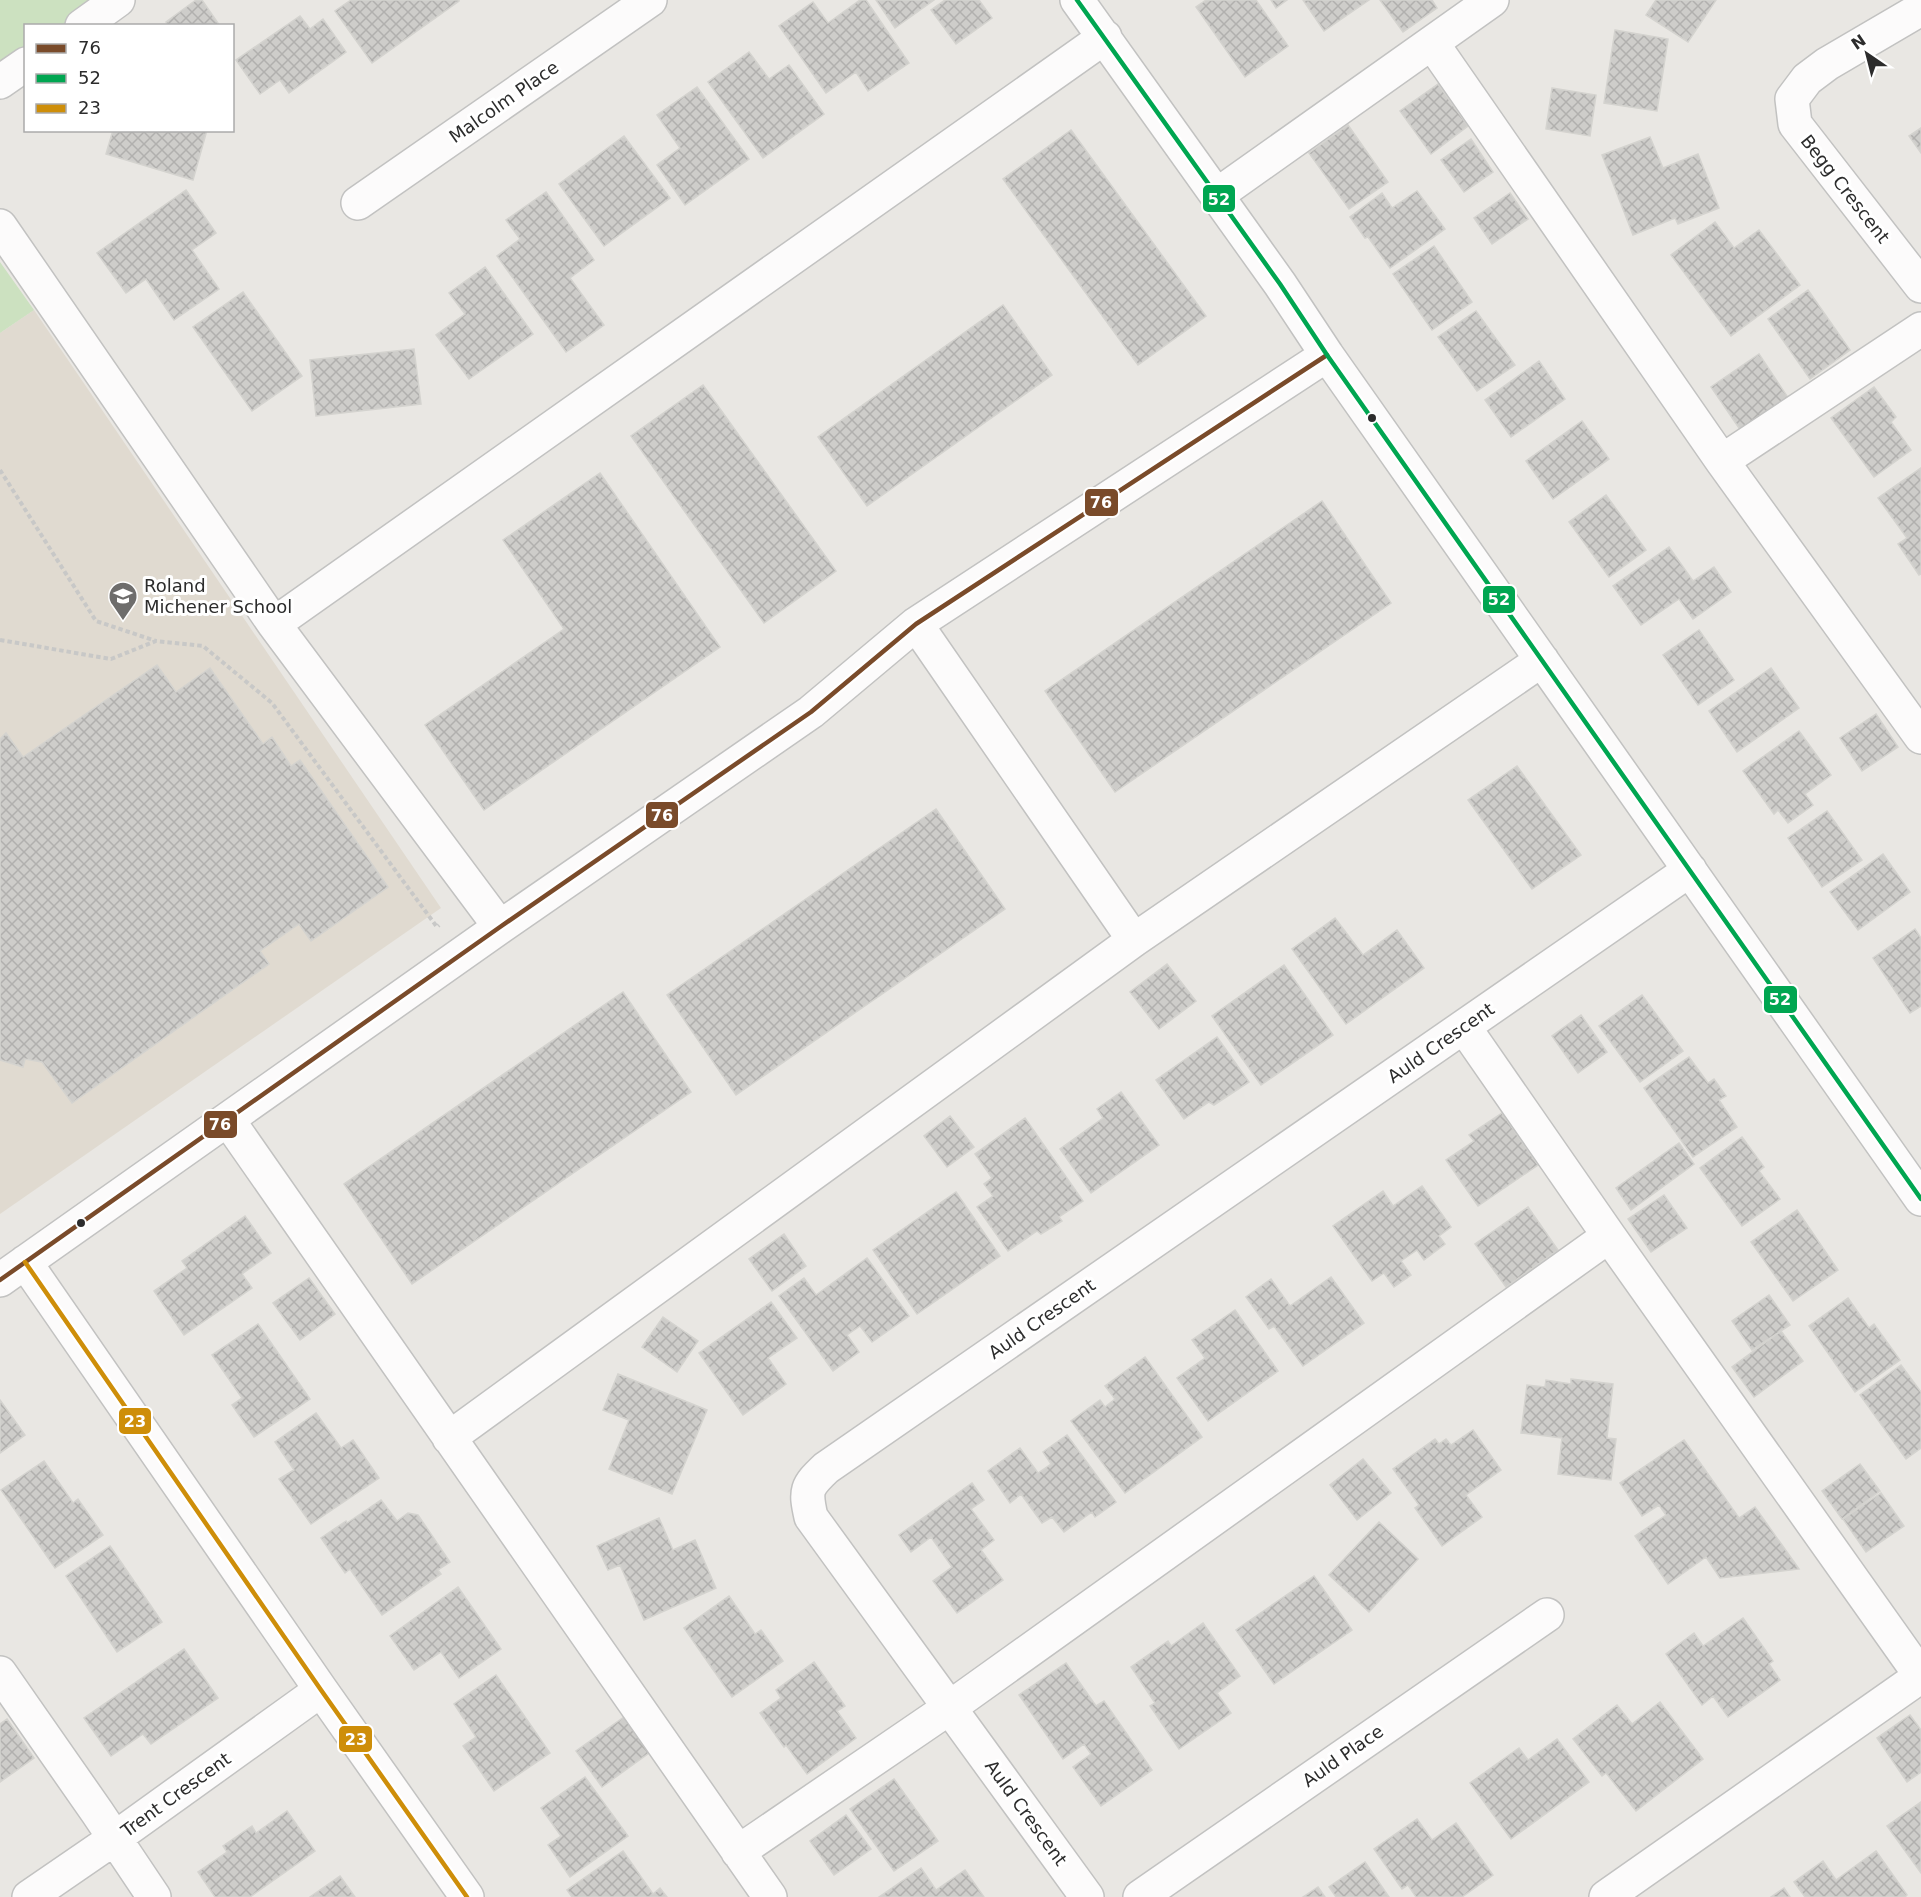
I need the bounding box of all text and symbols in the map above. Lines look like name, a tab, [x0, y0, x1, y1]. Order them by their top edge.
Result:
legend	[24, 24, 234, 132]
north arrow	[1837, 24, 1897, 84]
text: N	[1848, 31, 1870, 54]
text: 76	[78, 37, 101, 58]
street label: Malcolm Place	[445, 56, 562, 147]
text: 52	[78, 67, 101, 88]
text: 23	[78, 97, 101, 118]
street label: Begg Crescent	[1797, 130, 1894, 247]
line badge: 52	[1202, 184, 1236, 213]
text: 52	[1208, 190, 1230, 209]
unlabelled marker	[1366, 412, 1378, 424]
line badge: 76	[1084, 488, 1119, 517]
text: 76	[1090, 493, 1112, 512]
place label: Roland Michener School	[144, 575, 292, 617]
school or university icon: Roland Michener School	[107, 580, 139, 622]
line badge: 52	[1482, 585, 1516, 614]
text: 52	[1488, 590, 1510, 609]
line badge: 76	[645, 801, 679, 829]
text: 76	[651, 806, 673, 825]
line badge: 52	[1763, 985, 1798, 1014]
text: 52	[1769, 990, 1791, 1009]
street label: Auld Crescent	[1383, 998, 1498, 1087]
line badge: 76	[203, 1110, 238, 1139]
text: 76	[209, 1115, 231, 1134]
unlabelled marker	[75, 1217, 87, 1229]
street label: Auld Crescent	[984, 1274, 1099, 1363]
line badge: 23	[118, 1407, 152, 1435]
text: 23	[124, 1412, 146, 1431]
street label: Auld Place	[1298, 1720, 1387, 1791]
line badge: 23	[338, 1725, 373, 1753]
text: 23	[345, 1730, 367, 1749]
street label: Trent Crescent	[116, 1748, 234, 1842]
street label: Auld Crescent	[981, 1756, 1072, 1870]

